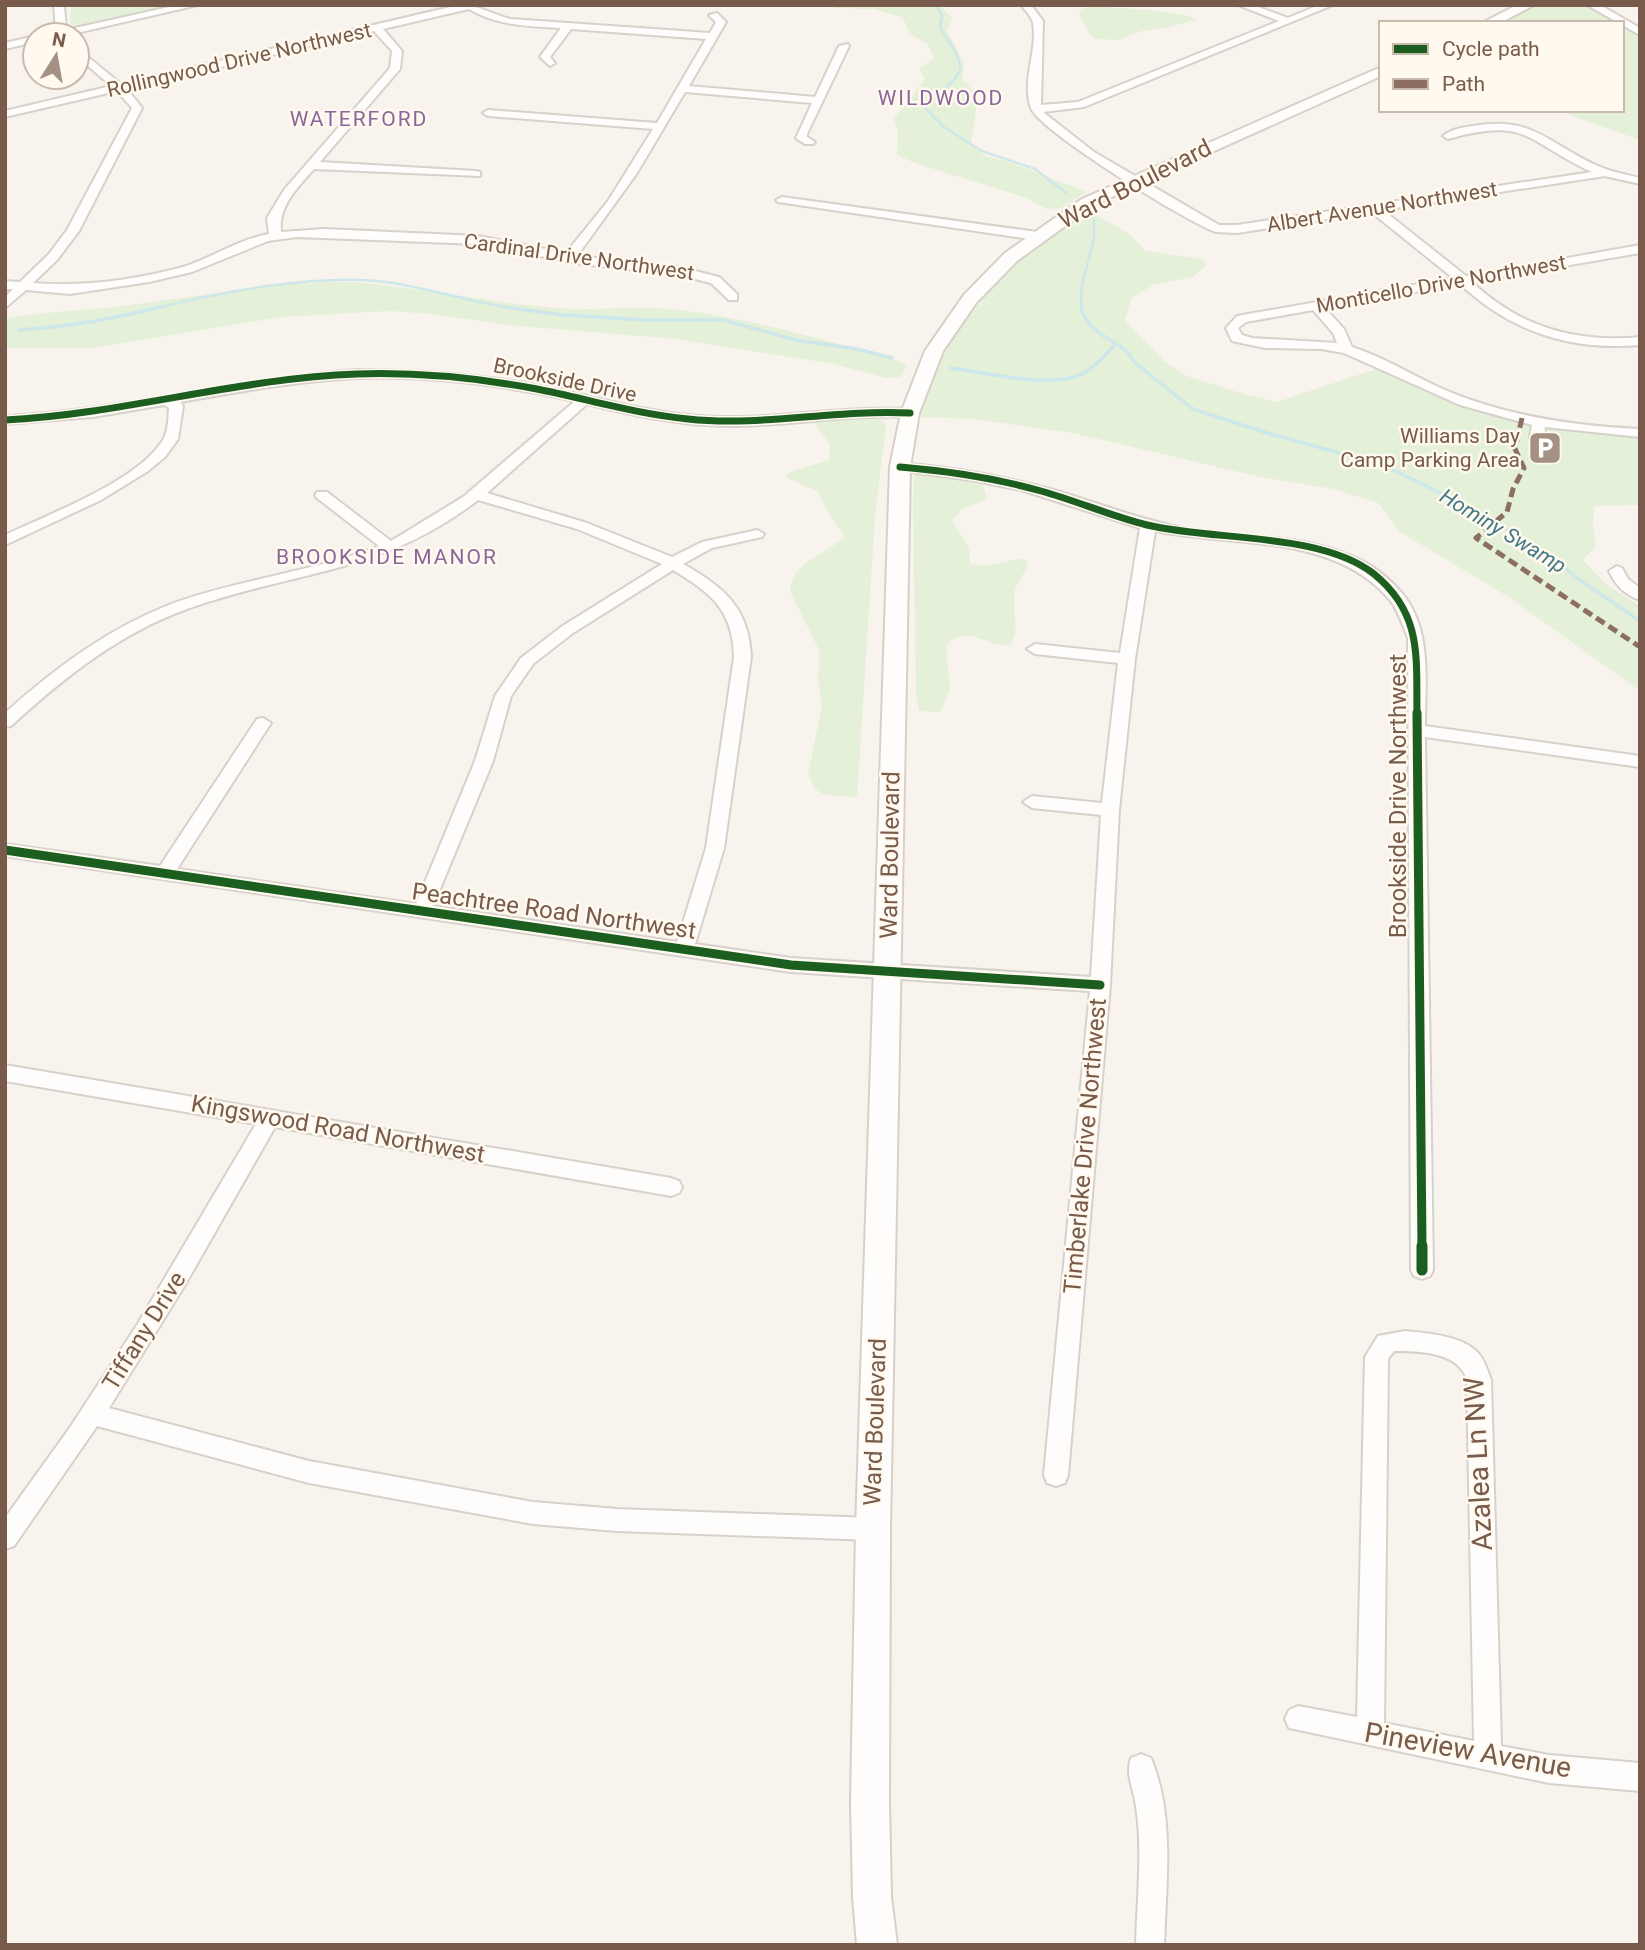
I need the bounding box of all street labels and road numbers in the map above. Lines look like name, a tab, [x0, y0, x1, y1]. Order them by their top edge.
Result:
street label: Rollingwood Drive Northwest	[105, 18, 374, 102]
street label: Ward Boulevard	[1054, 133, 1216, 235]
street label: Albert Avenue Northwest	[1265, 177, 1499, 237]
street label: Cardinal Drive Northwest	[462, 229, 696, 285]
street label: Monticello Drive Northwest	[1314, 250, 1568, 318]
street label: Brookside Drive	[491, 353, 639, 407]
street label: Brookside Drive Northwest	[1384, 654, 1412, 938]
street label: Ward Boulevard	[875, 771, 905, 939]
street label: Peachtree Road Northwest	[410, 877, 698, 945]
street label: Timberlake Drive Northwest	[1058, 997, 1112, 1295]
street label: Kingswood Road Northwest	[189, 1089, 487, 1169]
street label: Tiffany Drive	[97, 1267, 191, 1395]
street label: Ward Boulevard	[858, 1338, 892, 1506]
street label: Azalea Ln NW	[1457, 1376, 1499, 1552]
street label: Pineview Avenue	[1362, 1716, 1574, 1784]

